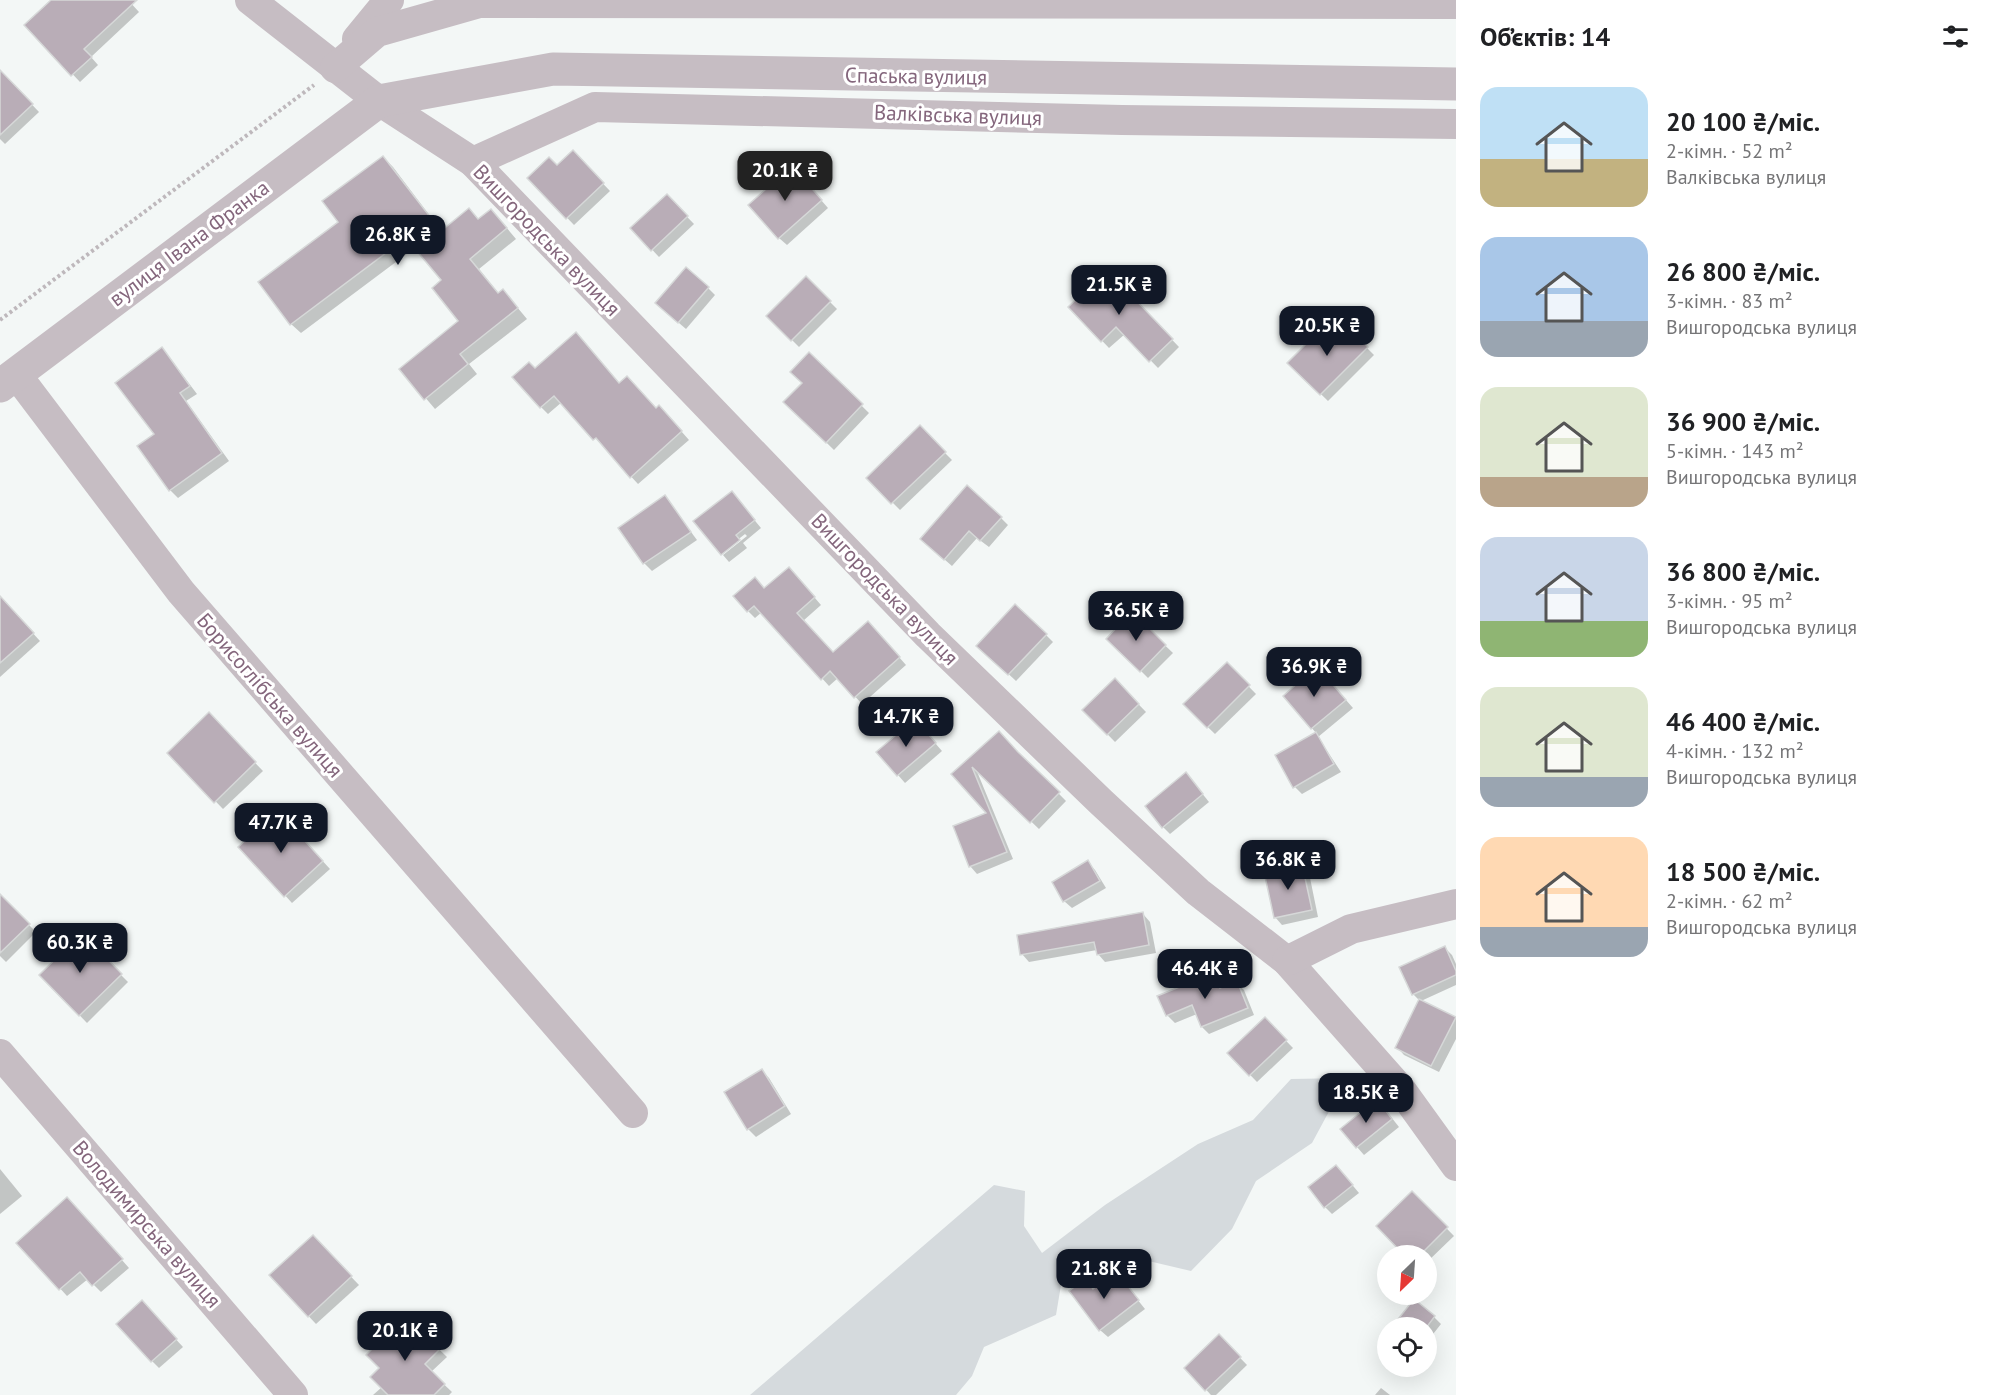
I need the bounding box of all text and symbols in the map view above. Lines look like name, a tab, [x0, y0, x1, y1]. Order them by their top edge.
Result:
text: Об’єктів: 14	[1480, 20, 1610, 53]
icon: filters	[1939, 20, 1972, 53]
street label: Спаська вулиця	[845, 61, 987, 91]
street label: Валківська вулиця	[874, 99, 1042, 131]
text: 20 100 ₴/міс.	[1666, 105, 1820, 138]
icon: home	[1528, 111, 1600, 183]
text: 2-кімн. · 52 m²	[1666, 138, 1793, 164]
pin: 20.1K ₴	[730, 151, 840, 202]
text: 20.1K ₴	[751, 157, 819, 183]
street label: Вишгородська вулиця	[468, 159, 626, 321]
text: Валківська вулиця	[1666, 164, 1826, 190]
street label: вулиця Івана Франка	[104, 174, 274, 312]
pin: 26.8K ₴	[343, 215, 453, 266]
text: 26.8K ₴	[364, 221, 432, 247]
text: 26 800 ₴/міс.	[1666, 255, 1820, 288]
icon: home	[1528, 261, 1600, 333]
pin: 21.5K ₴	[1064, 265, 1174, 316]
text: 21.5K ₴	[1085, 271, 1153, 297]
text: 3-кімн. · 83 m²	[1666, 288, 1793, 314]
pin: 20.5K ₴	[1272, 306, 1382, 357]
text: 20.5K ₴	[1293, 312, 1361, 338]
text: Вишгородська вулиця	[1666, 314, 1857, 340]
text: 36 900 ₴/міс.	[1666, 405, 1820, 438]
icon: home	[1528, 411, 1600, 483]
text: 5-кімн. · 143 m²	[1666, 438, 1804, 464]
text: Вишгородська вулиця	[1666, 464, 1857, 490]
street label: Вишгородська вулиця	[806, 508, 964, 670]
text: 36 800 ₴/міс.	[1666, 555, 1820, 588]
icon: home	[1528, 561, 1600, 633]
text: 3-кімн. · 95 m²	[1666, 588, 1793, 614]
pin: 36.5K ₴	[1081, 591, 1191, 642]
text: 36.5K ₴	[1102, 597, 1170, 623]
street label: Борисоглібська вулиця	[191, 607, 349, 783]
text: Вишгородська вулиця	[1666, 614, 1857, 640]
pin: 36.9K ₴	[1259, 647, 1369, 698]
text: 36.9K ₴	[1280, 653, 1348, 679]
pin: 14.7K ₴	[851, 697, 961, 748]
text: 14.7K ₴	[872, 703, 940, 729]
text: 46 400 ₴/міс.	[1666, 705, 1820, 738]
icon: home	[1528, 711, 1600, 783]
text: 4-кімн. · 132 m²	[1666, 738, 1804, 764]
text: Вишгородська вулиця	[1666, 764, 1857, 790]
pin: 47.7K ₴	[226, 803, 336, 854]
text: 47.7K ₴	[249, 809, 313, 835]
pin: 36.8K ₴	[1233, 840, 1343, 891]
text: 36.8K ₴	[1254, 846, 1322, 872]
text: 18 500 ₴/міс.	[1666, 855, 1820, 888]
icon: home	[1528, 861, 1600, 933]
text: 2-кімн. · 62 m²	[1666, 888, 1793, 914]
text: Вишгородська вулиця	[1666, 914, 1857, 940]
pin: 60.3K ₴	[25, 923, 135, 974]
text: 60.3K ₴	[46, 929, 114, 955]
pin: 46.4K ₴	[1150, 949, 1260, 1000]
text: 46.4K ₴	[1171, 955, 1239, 981]
pin: 18.5K ₴	[1311, 1073, 1421, 1124]
text: 18.5K ₴	[1332, 1079, 1400, 1105]
street label: Володимирська вулиця	[67, 1135, 227, 1313]
north arrow	[1377, 1245, 1437, 1305]
map controls	[1377, 1245, 1437, 1377]
pin: 21.8K ₴	[1049, 1249, 1159, 1300]
text: 21.8K ₴	[1070, 1255, 1138, 1281]
pin: 20.1K ₴	[350, 1311, 460, 1362]
text: 20.1K ₴	[371, 1317, 439, 1343]
button: locate	[1377, 1317, 1437, 1377]

